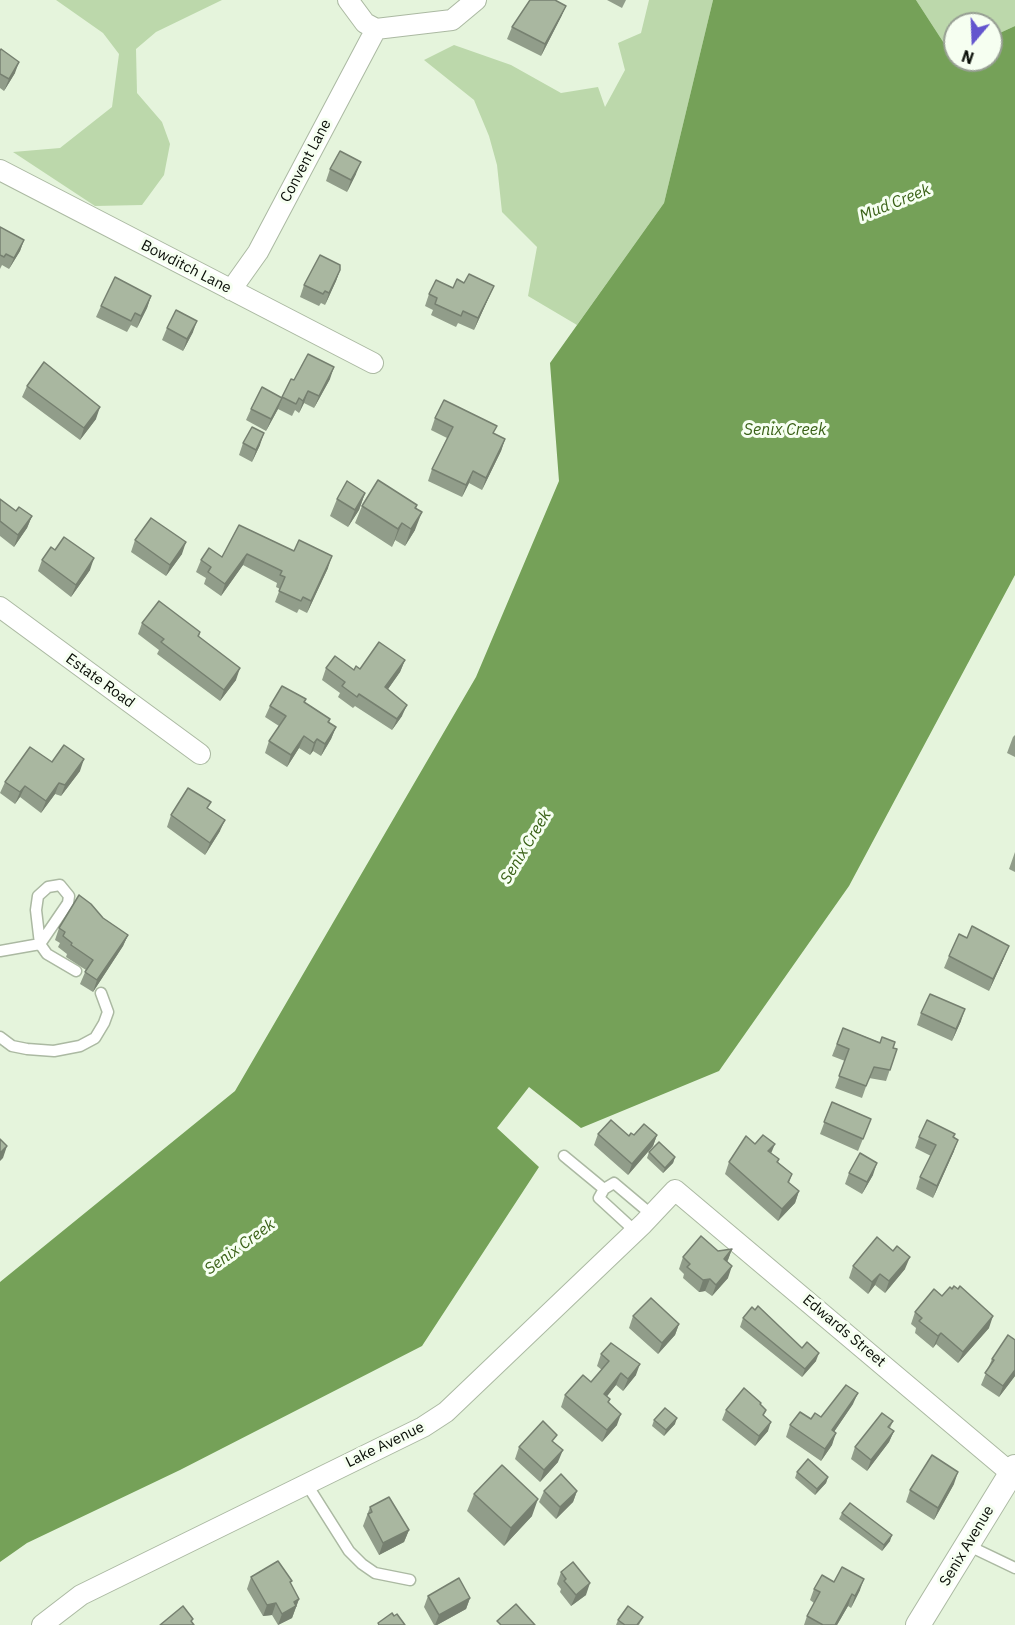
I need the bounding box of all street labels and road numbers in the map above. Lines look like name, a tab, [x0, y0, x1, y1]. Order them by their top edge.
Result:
street label: Convent Lane	[277, 117, 335, 205]
street label: Bowditch Lane	[138, 236, 234, 298]
street label: Estate Road	[62, 650, 138, 712]
street label: Edwards Street	[799, 1291, 889, 1371]
street label: Lake Avenue	[343, 1418, 427, 1472]
street label: Senix Avenue	[936, 1503, 998, 1589]

